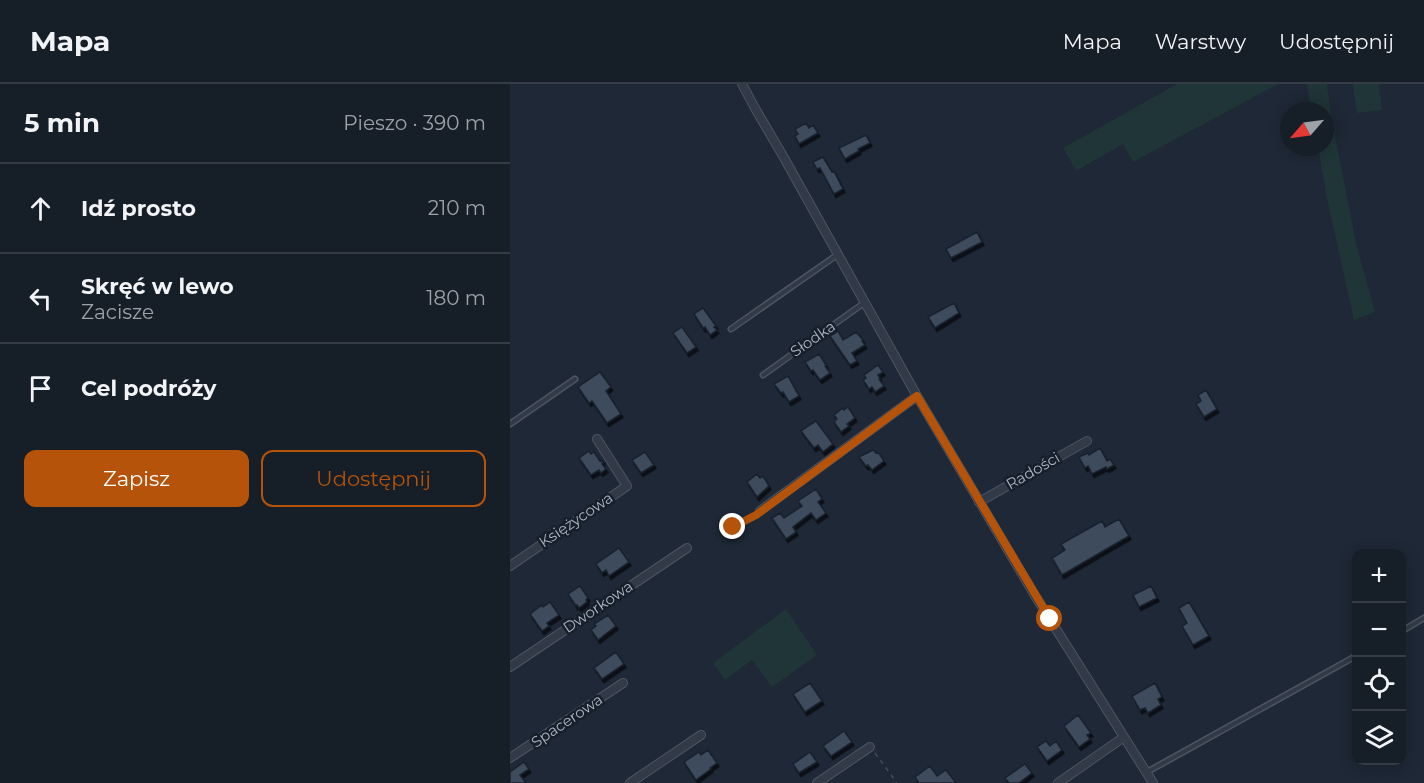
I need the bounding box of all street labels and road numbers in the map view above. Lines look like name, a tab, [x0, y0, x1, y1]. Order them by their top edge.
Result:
street label: Słodka	[787, 316, 839, 361]
street label: Radości	[1002, 448, 1063, 494]
street label: Księżycowa	[535, 488, 616, 551]
street label: Dworkowa	[559, 576, 636, 637]
street label: Spacerowa	[527, 690, 606, 751]

